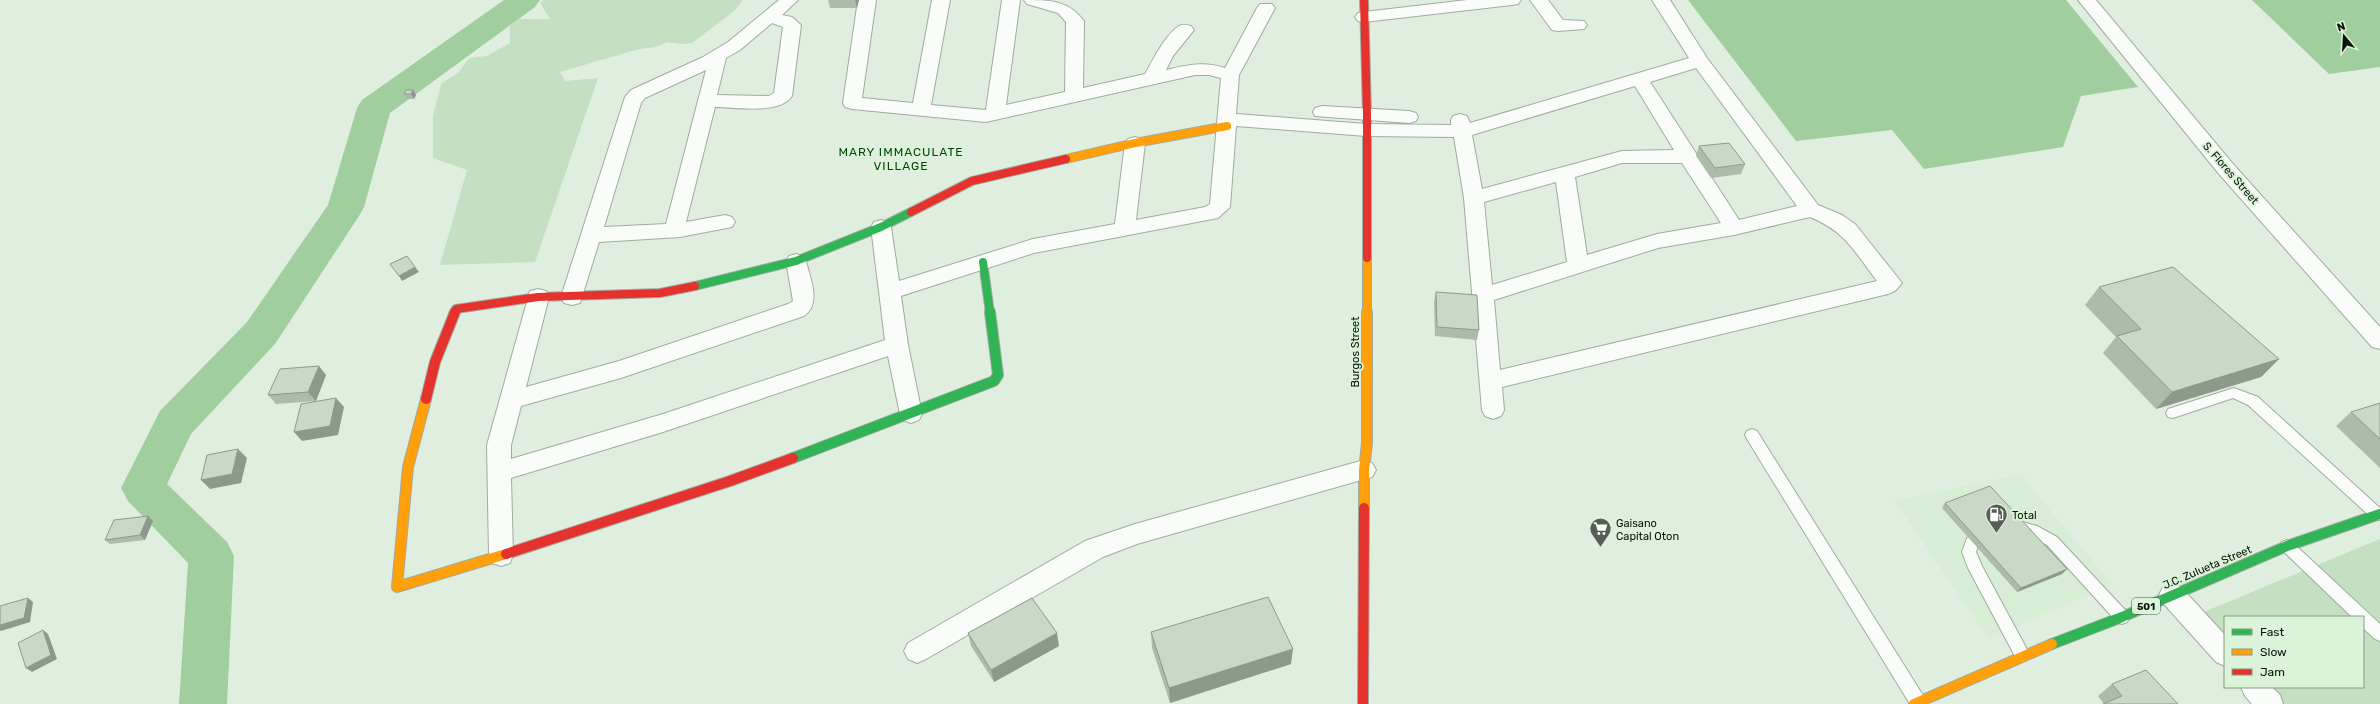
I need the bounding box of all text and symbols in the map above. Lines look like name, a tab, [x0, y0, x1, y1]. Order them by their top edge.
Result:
north arrow	[2324, 16, 2364, 56]
text: N	[2335, 20, 2347, 34]
street label: S. Flores Street	[2200, 140, 2262, 208]
district label: MARY IMMACULATE VILLAGE	[838, 145, 964, 173]
street label: Burgos Street	[1349, 316, 1362, 388]
fuel station icon: Total	[1983, 502, 2009, 535]
place label: Total	[2012, 509, 2037, 522]
supermarket icon: Gaisano Capital Oton	[1588, 516, 1614, 549]
place label: Gaisano Capital Oton	[1616, 517, 1679, 543]
street label: J.C. Zulueta Street	[2161, 543, 2254, 592]
road number: 501	[2132, 598, 2160, 614]
legend	[2224, 616, 2364, 688]
text: Fast	[2260, 625, 2284, 639]
text: Slow	[2260, 645, 2287, 659]
text: Jam	[2260, 665, 2285, 679]

